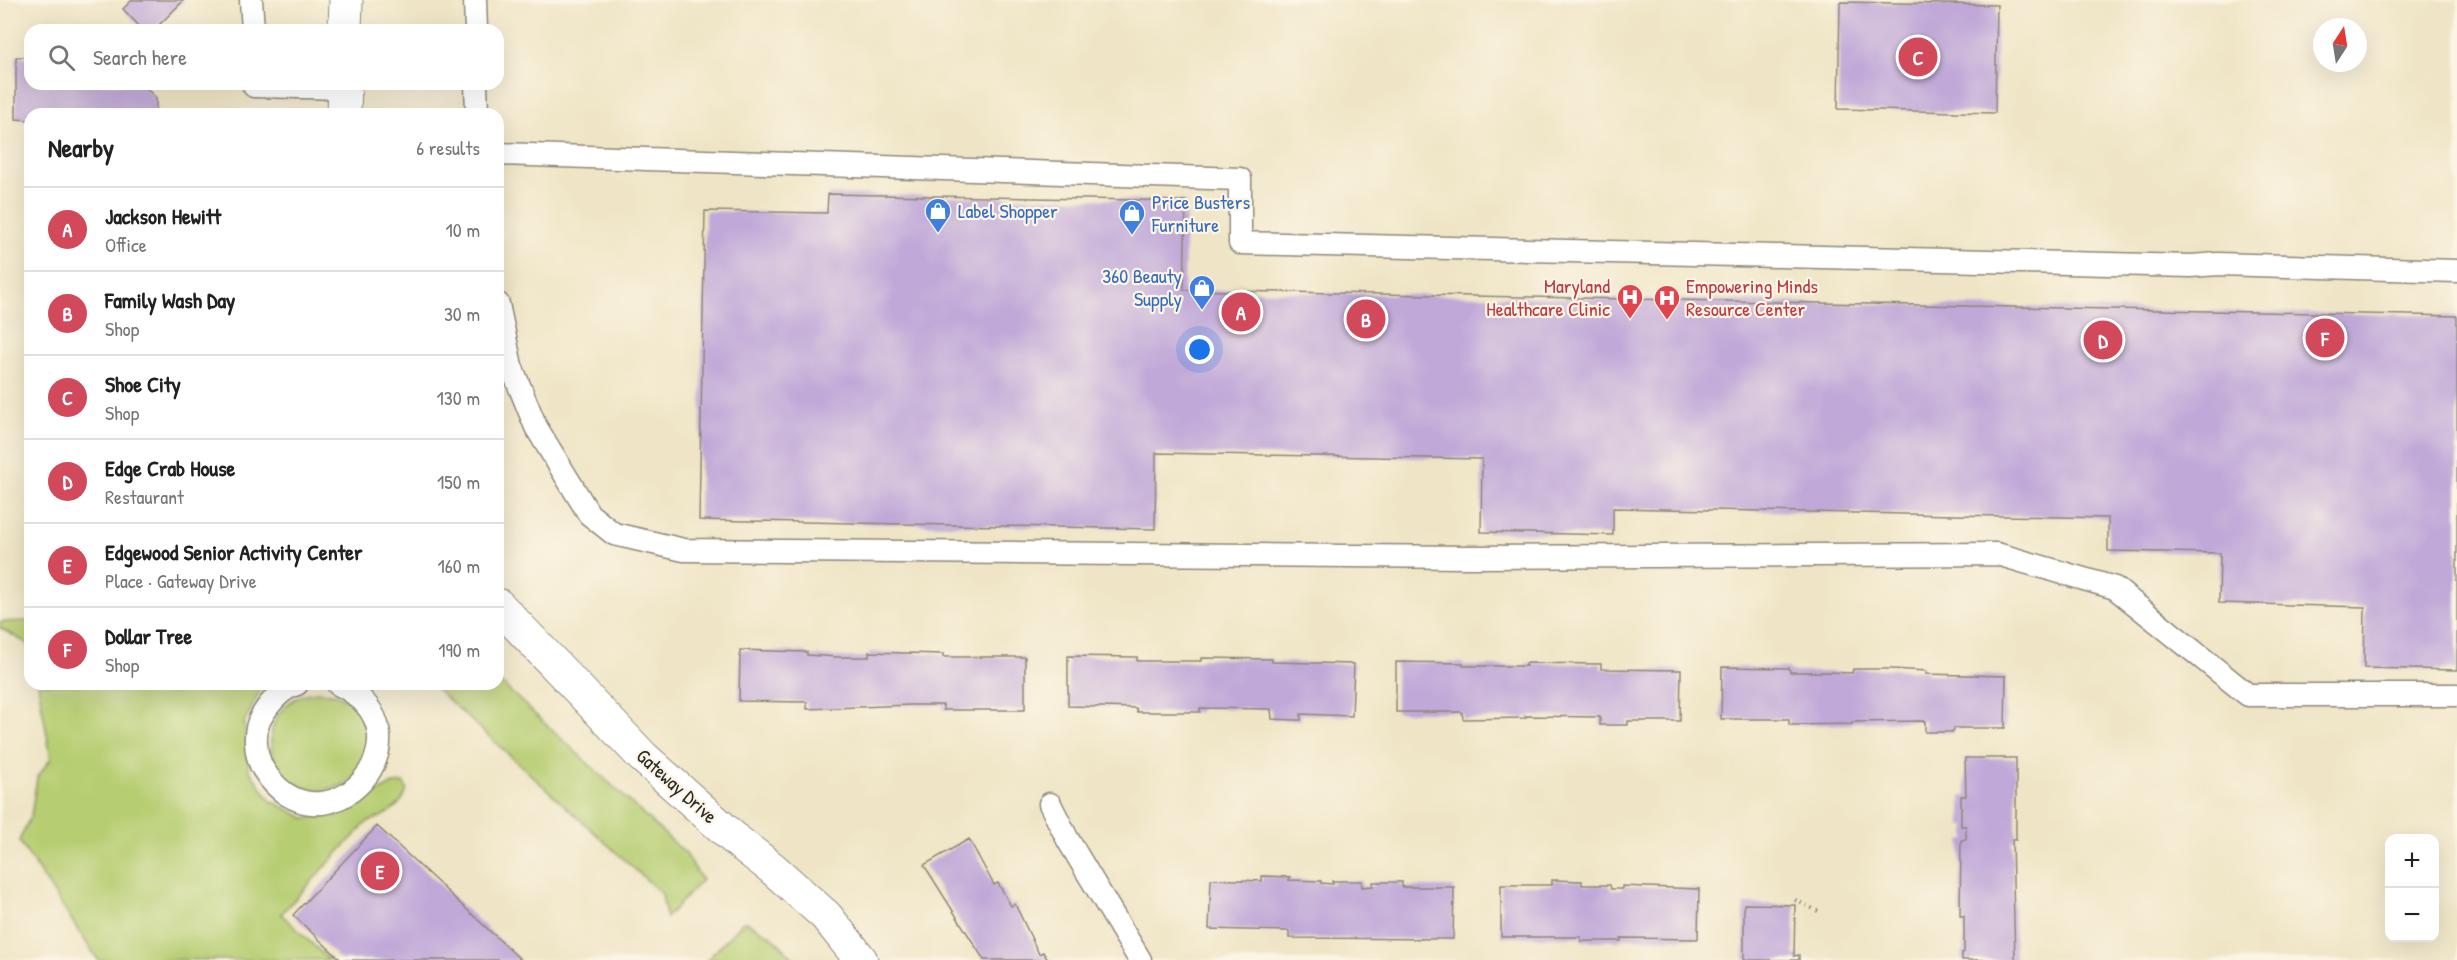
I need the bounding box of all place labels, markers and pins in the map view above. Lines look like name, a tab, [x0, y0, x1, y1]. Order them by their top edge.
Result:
pin: C	[1898, 34, 1938, 80]
place label: Price Busters Furniture	[1151, 188, 1250, 238]
shop icon: Label Shopper	[923, 196, 953, 234]
place label: Label Shopper	[958, 197, 1058, 224]
shop icon: Price Busters Furniture	[1117, 198, 1147, 236]
place label: 360 Beauty Supply	[1102, 262, 1182, 312]
place label: Maryland Healthcare Clinic	[1486, 272, 1610, 322]
place label: Empowering Minds Resource Center	[1686, 272, 1818, 322]
shop icon: 360 Beauty Supply	[1187, 273, 1217, 311]
hospital icon: Maryland Healthcare Clinic	[1615, 282, 1645, 320]
hospital icon: Empowering Minds Resource Center	[1652, 283, 1682, 321]
pin: A	[1222, 290, 1260, 334]
pin: B	[1346, 296, 1386, 342]
pin: F	[2306, 316, 2344, 360]
pin: D	[2084, 318, 2122, 362]
pin: E	[360, 848, 400, 894]

